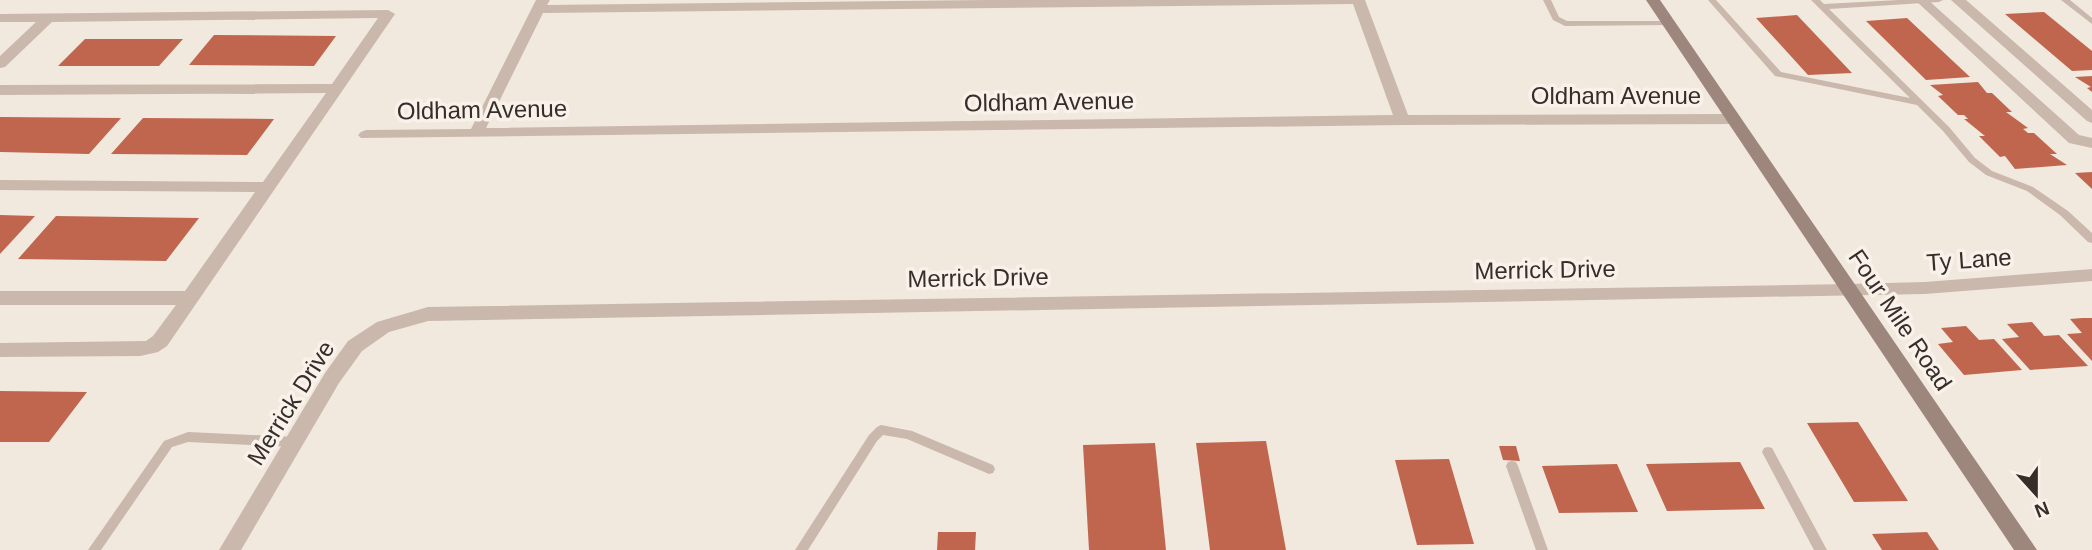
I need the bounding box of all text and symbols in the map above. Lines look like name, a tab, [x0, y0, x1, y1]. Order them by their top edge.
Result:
street label: Oldham Avenue	[1531, 82, 1701, 109]
street label: Oldham Avenue	[964, 87, 1134, 116]
street label: Oldham Avenue	[397, 95, 567, 124]
street label: Ty Lane	[1925, 243, 2013, 276]
street label: Four Mile Road	[1843, 244, 1957, 395]
street label: Merrick Drive	[1474, 255, 1616, 284]
street label: Merrick Drive	[907, 263, 1049, 292]
street label: Merrick Drive	[242, 336, 339, 470]
north arrow	[2001, 459, 2071, 529]
text: N	[2032, 497, 2052, 522]

